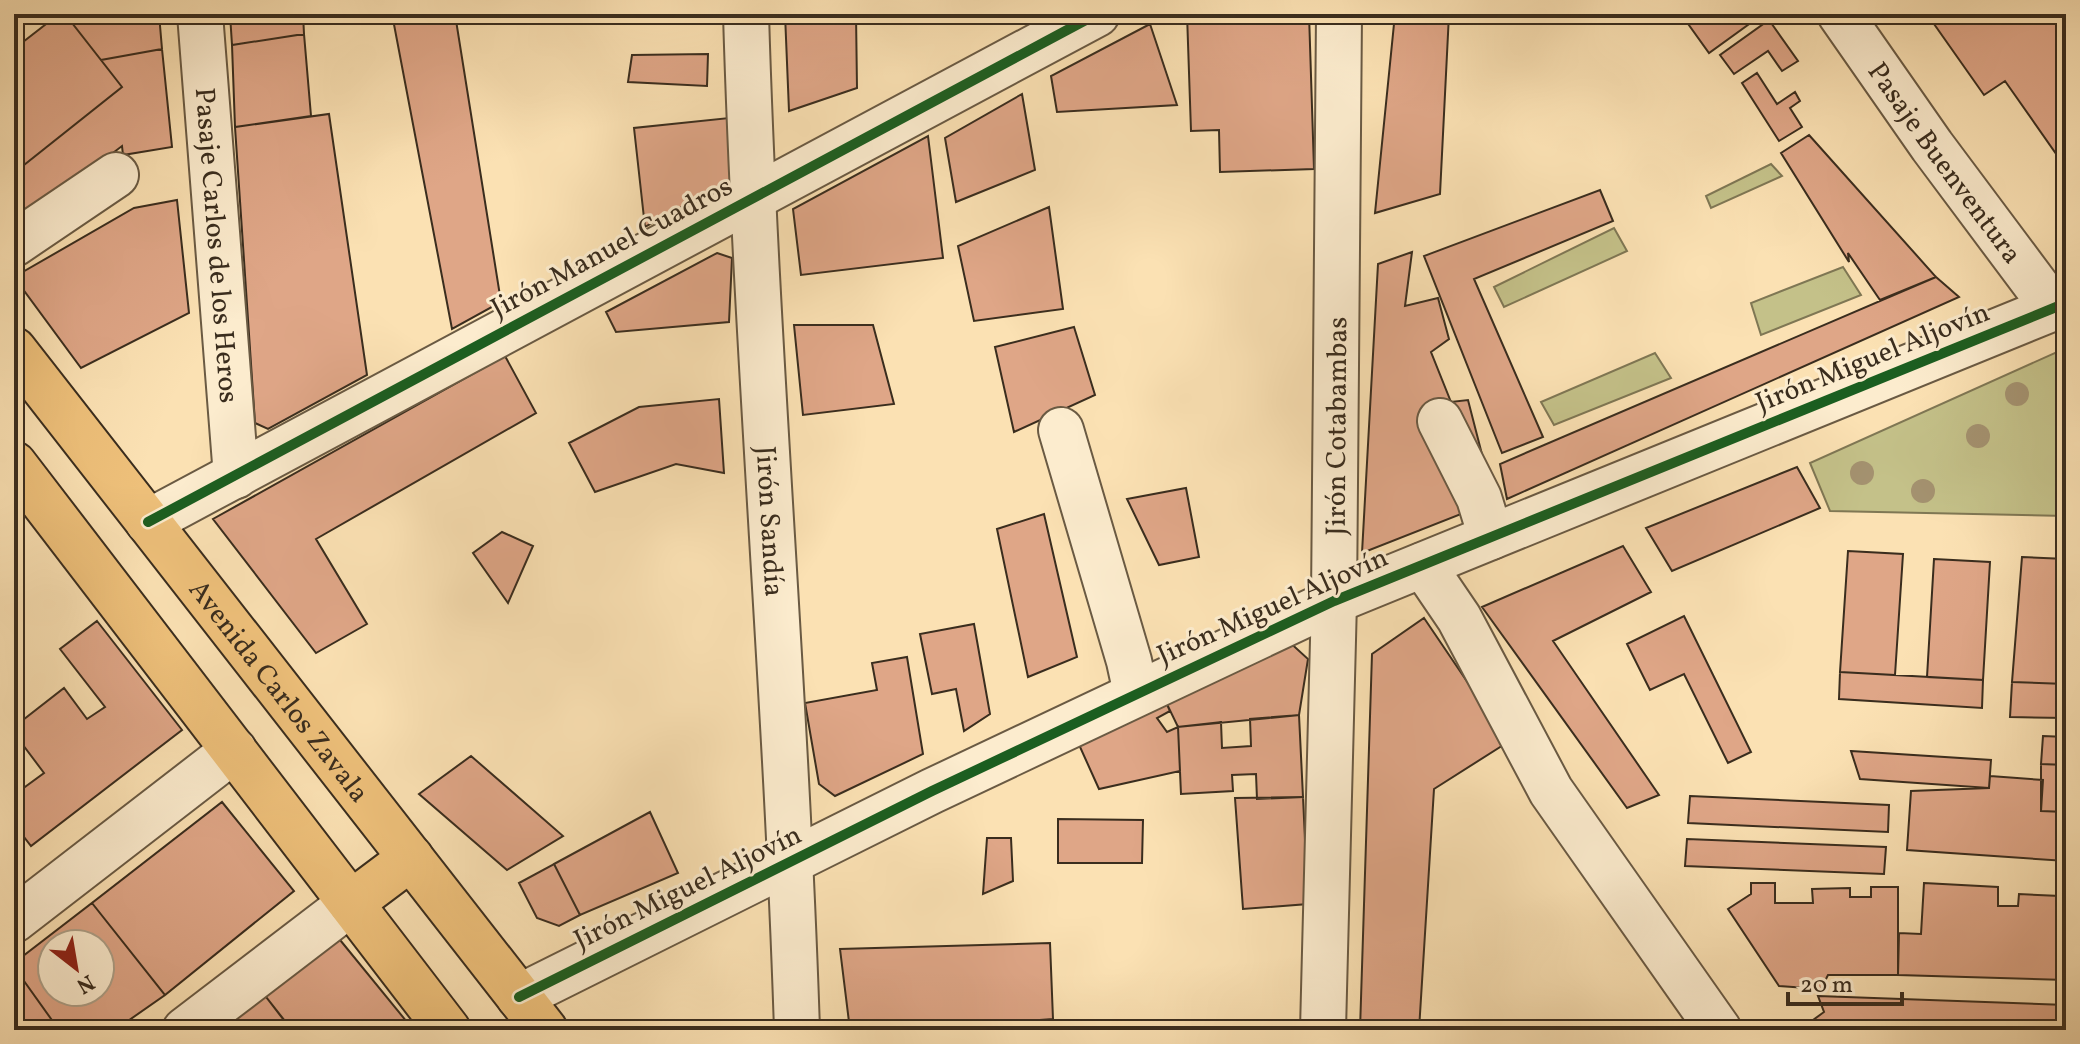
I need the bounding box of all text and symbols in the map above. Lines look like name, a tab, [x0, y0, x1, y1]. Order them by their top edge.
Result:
street label: Pasaje Buenventura	[1857, 55, 2030, 273]
street label: Pasaje Carlos de los Heros	[184, 86, 247, 405]
street label: Jirón Manuel Cuadros	[484, 168, 740, 329]
street label: Jirón Miguel Aljovín	[1750, 294, 1996, 423]
street label: Jirón Cotabambas	[1318, 317, 1358, 536]
street label: Jirón Sandía	[745, 445, 793, 598]
street label: Jirón Miguel Aljovín	[1151, 539, 1395, 676]
street label: Avenida Carlos Zavala	[179, 572, 377, 812]
street label: Jirón Miguel Aljovín	[568, 816, 809, 960]
north arrow	[36, 928, 116, 1008]
scale bar	[1788, 956, 1902, 1006]
text: N	[70, 966, 100, 1000]
text: 20 m	[1800, 969, 1853, 1003]

